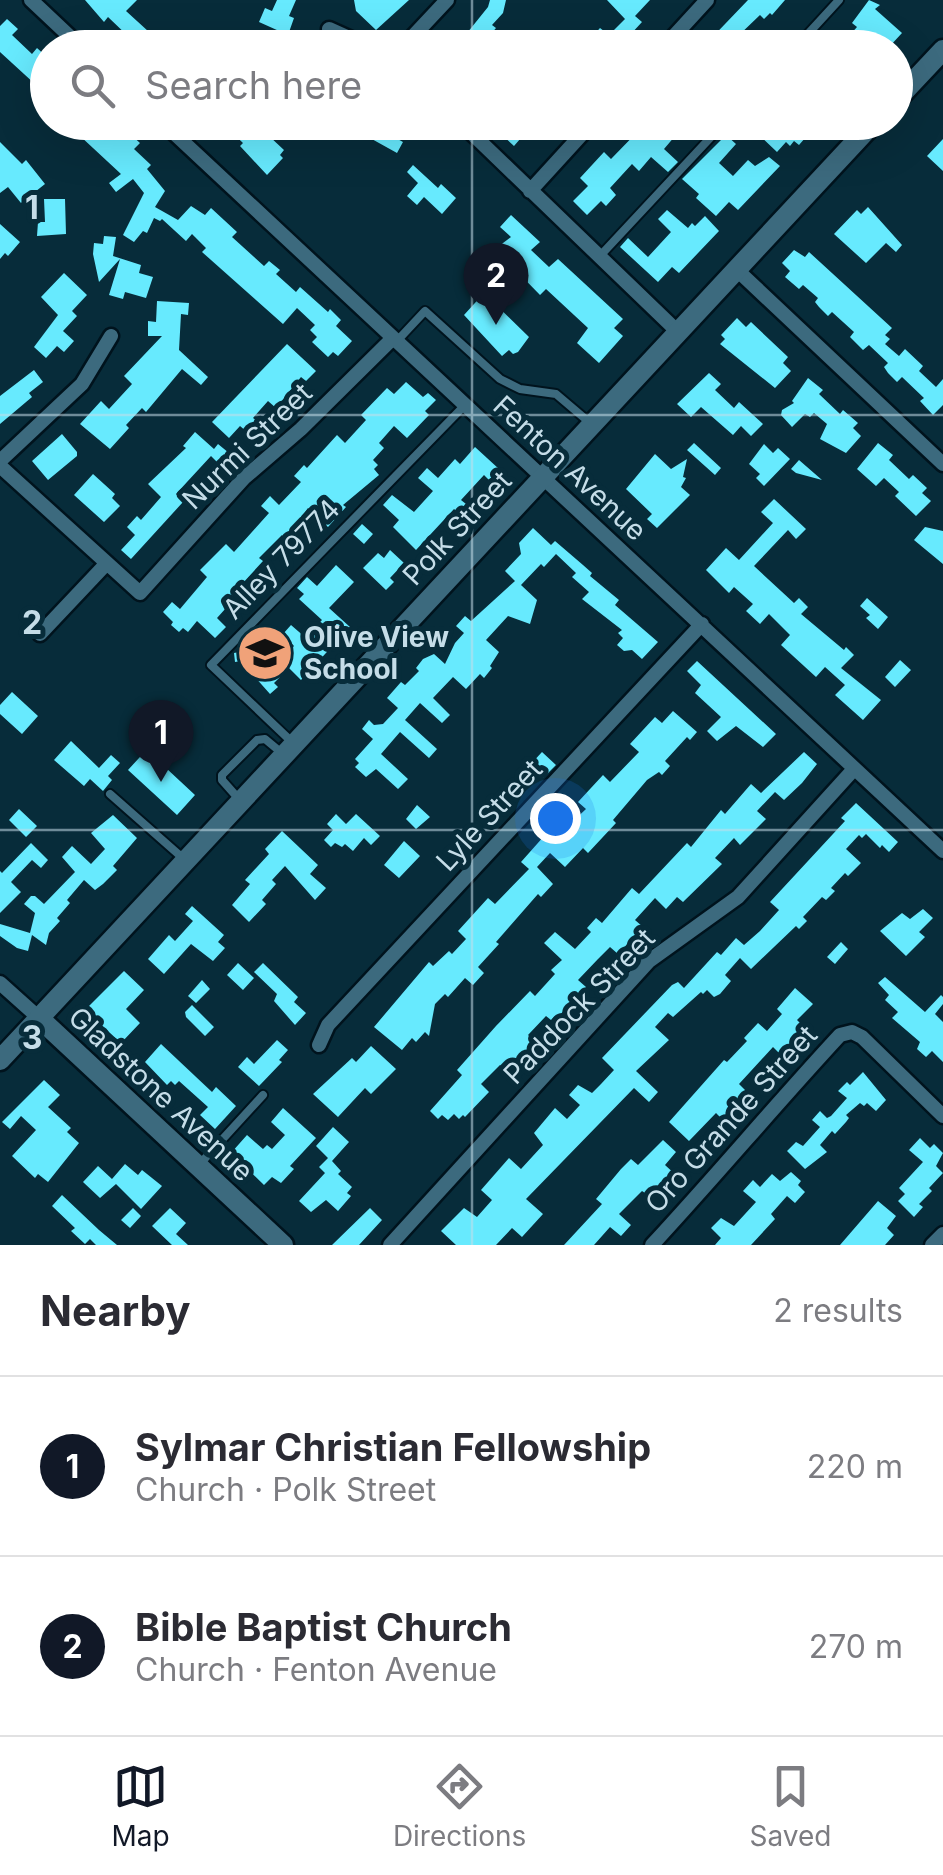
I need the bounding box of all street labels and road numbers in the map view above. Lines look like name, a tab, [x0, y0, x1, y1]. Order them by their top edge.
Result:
street label: Nurmi Street	[175, 376, 319, 516]
street label: Fenton Avenue	[486, 388, 654, 548]
street label: Polk Street	[396, 464, 518, 592]
street label: Alley 79774	[216, 492, 346, 626]
street label: Lyle Street	[429, 752, 549, 878]
street label: Paddock Street	[496, 921, 662, 1091]
street label: Gladstone Avenue	[62, 1000, 260, 1188]
street label: Oro Grande Street	[638, 1018, 824, 1220]

